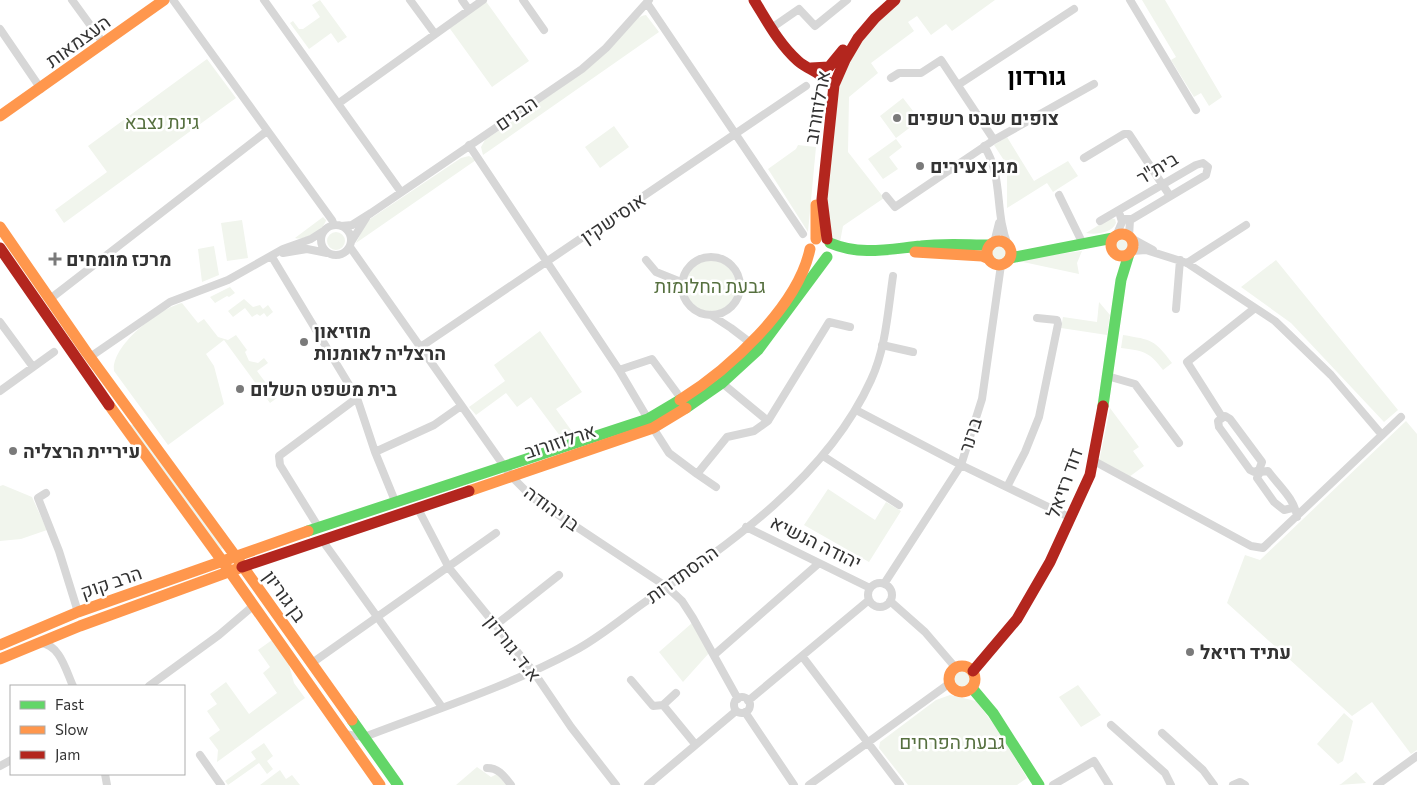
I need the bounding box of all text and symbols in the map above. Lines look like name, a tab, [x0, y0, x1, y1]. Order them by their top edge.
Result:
street label: העצמאות	[41, 9, 115, 72]
district label: גורדון	[1008, 61, 1066, 90]
street label: ארלוזורוב	[799, 68, 834, 145]
street label: הבנים	[490, 90, 541, 135]
place label: צופים שבט רשפים	[907, 106, 1059, 129]
park label: גינת נצבא	[125, 110, 199, 133]
marker: צופים שבט רשפים	[891, 112, 903, 124]
street label: בית"ר	[1132, 146, 1182, 189]
place label: מגן צעירים	[930, 154, 1018, 177]
marker: מגן צעירים	[914, 160, 926, 172]
street label: אוסישקין	[576, 187, 650, 248]
place label: מרכז מומחים	[66, 247, 172, 270]
marker: מרכז מומחים	[48, 252, 62, 266]
park label: גבעת החלומות	[654, 274, 766, 297]
place label: מוזיאון הרצליה לאומנות	[314, 319, 446, 364]
marker: מוזיאון הרצליה לאומנות	[298, 336, 310, 348]
place label: בית משפט השלום	[250, 377, 397, 400]
marker: בית משפט השלום	[234, 383, 246, 395]
street label: ברנר	[953, 414, 986, 455]
street label: ארלוזורוב	[521, 418, 599, 463]
place label: עיריית הרצליה	[23, 439, 140, 462]
marker: עיריית הרצליה	[7, 445, 19, 457]
street label: דוד רזיאל	[1040, 445, 1087, 521]
street label: בן יהודה	[520, 480, 584, 535]
street label: יהודה הנשיא	[767, 510, 865, 573]
street label: ההסתדרות	[641, 540, 722, 607]
street label: הרב קוק	[77, 560, 145, 603]
street label: בן גוריון	[259, 565, 312, 626]
street label: א.ד. גורדון	[480, 610, 546, 685]
place label: עתיד רזיאל	[1200, 640, 1291, 663]
marker: עתיד רזיאל	[1184, 646, 1196, 658]
legend	[10, 685, 185, 775]
text: Fast	[55, 695, 84, 713]
text: Slow	[55, 720, 88, 738]
park label: גבעת הפרחים	[899, 730, 1005, 753]
text: Jam	[55, 745, 80, 763]

